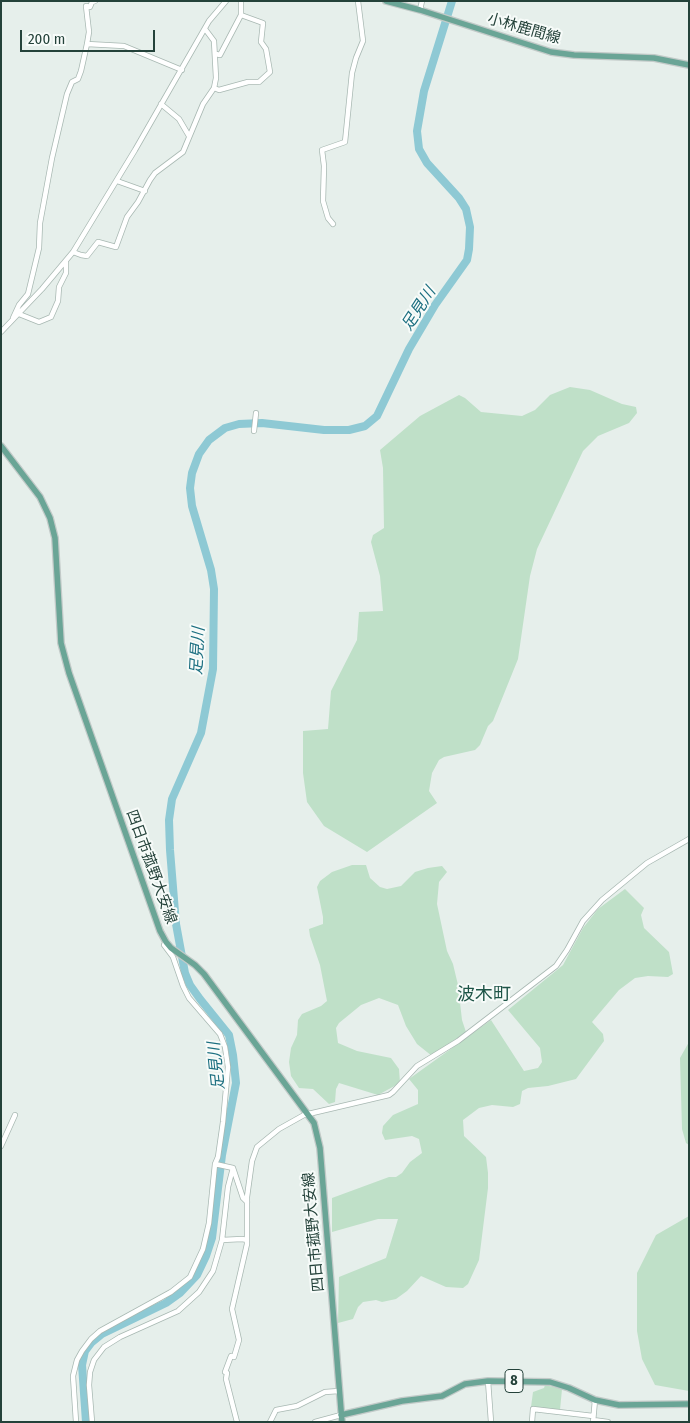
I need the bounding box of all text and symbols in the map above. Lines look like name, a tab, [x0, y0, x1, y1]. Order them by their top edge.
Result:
street label: 小林鹿間線	[485, 10, 563, 48]
scale bar	[22, 20, 158, 52]
text: 200 m	[28, 30, 65, 48]
water label: 足見川	[398, 284, 440, 334]
water label: 足見川	[187, 627, 209, 675]
street label: 四日市菰野大安線	[122, 808, 180, 926]
district label: 波木町	[457, 984, 511, 1006]
water label: 足見川	[205, 1041, 229, 1091]
street label: 四日市菰野大安線	[300, 1171, 328, 1293]
road number: 8	[505, 1370, 523, 1392]

